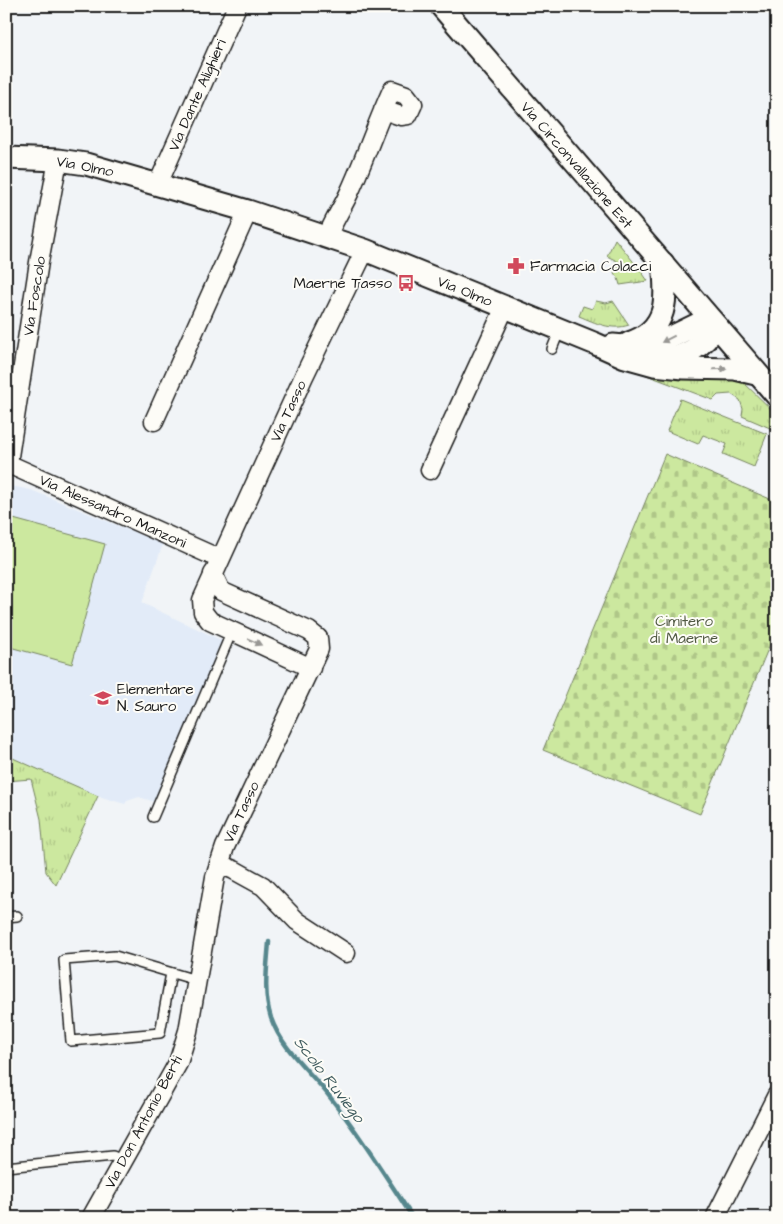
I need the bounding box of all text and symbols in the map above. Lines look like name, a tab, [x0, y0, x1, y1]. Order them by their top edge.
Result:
street label: Via Dante Alighieri	[163, 35, 233, 155]
street label: Via Circonvallazione Est	[516, 97, 638, 233]
street label: Via Olmo	[55, 151, 116, 182]
street label: Via Foscolo	[18, 254, 51, 337]
pharmacy icon: Farmacia Colacci	[506, 256, 526, 276]
place label: Farmacia Colacci	[530, 256, 652, 277]
street label: Via Olmo	[434, 271, 496, 312]
place label: Maerne Tasso	[293, 273, 393, 294]
bus stop icon: Maerne Tasso	[396, 273, 416, 293]
one-way arrow	[661, 335, 675, 343]
one-way arrow	[712, 365, 728, 373]
street label: Via Tasso	[265, 376, 312, 445]
street label: Via Alessandro Manzoni	[36, 469, 190, 554]
park label: Cimitero di Maerne	[650, 611, 718, 649]
one-way arrow	[247, 637, 262, 646]
place label: Elementare N. Sauro	[117, 679, 194, 717]
school or university icon: Elementare N. Sauro	[93, 688, 113, 708]
street label: Via Tasso	[218, 777, 265, 846]
water label: Scolo Ruviego	[288, 1032, 370, 1129]
street label: Via Don Antonio Berti	[99, 1051, 188, 1193]

